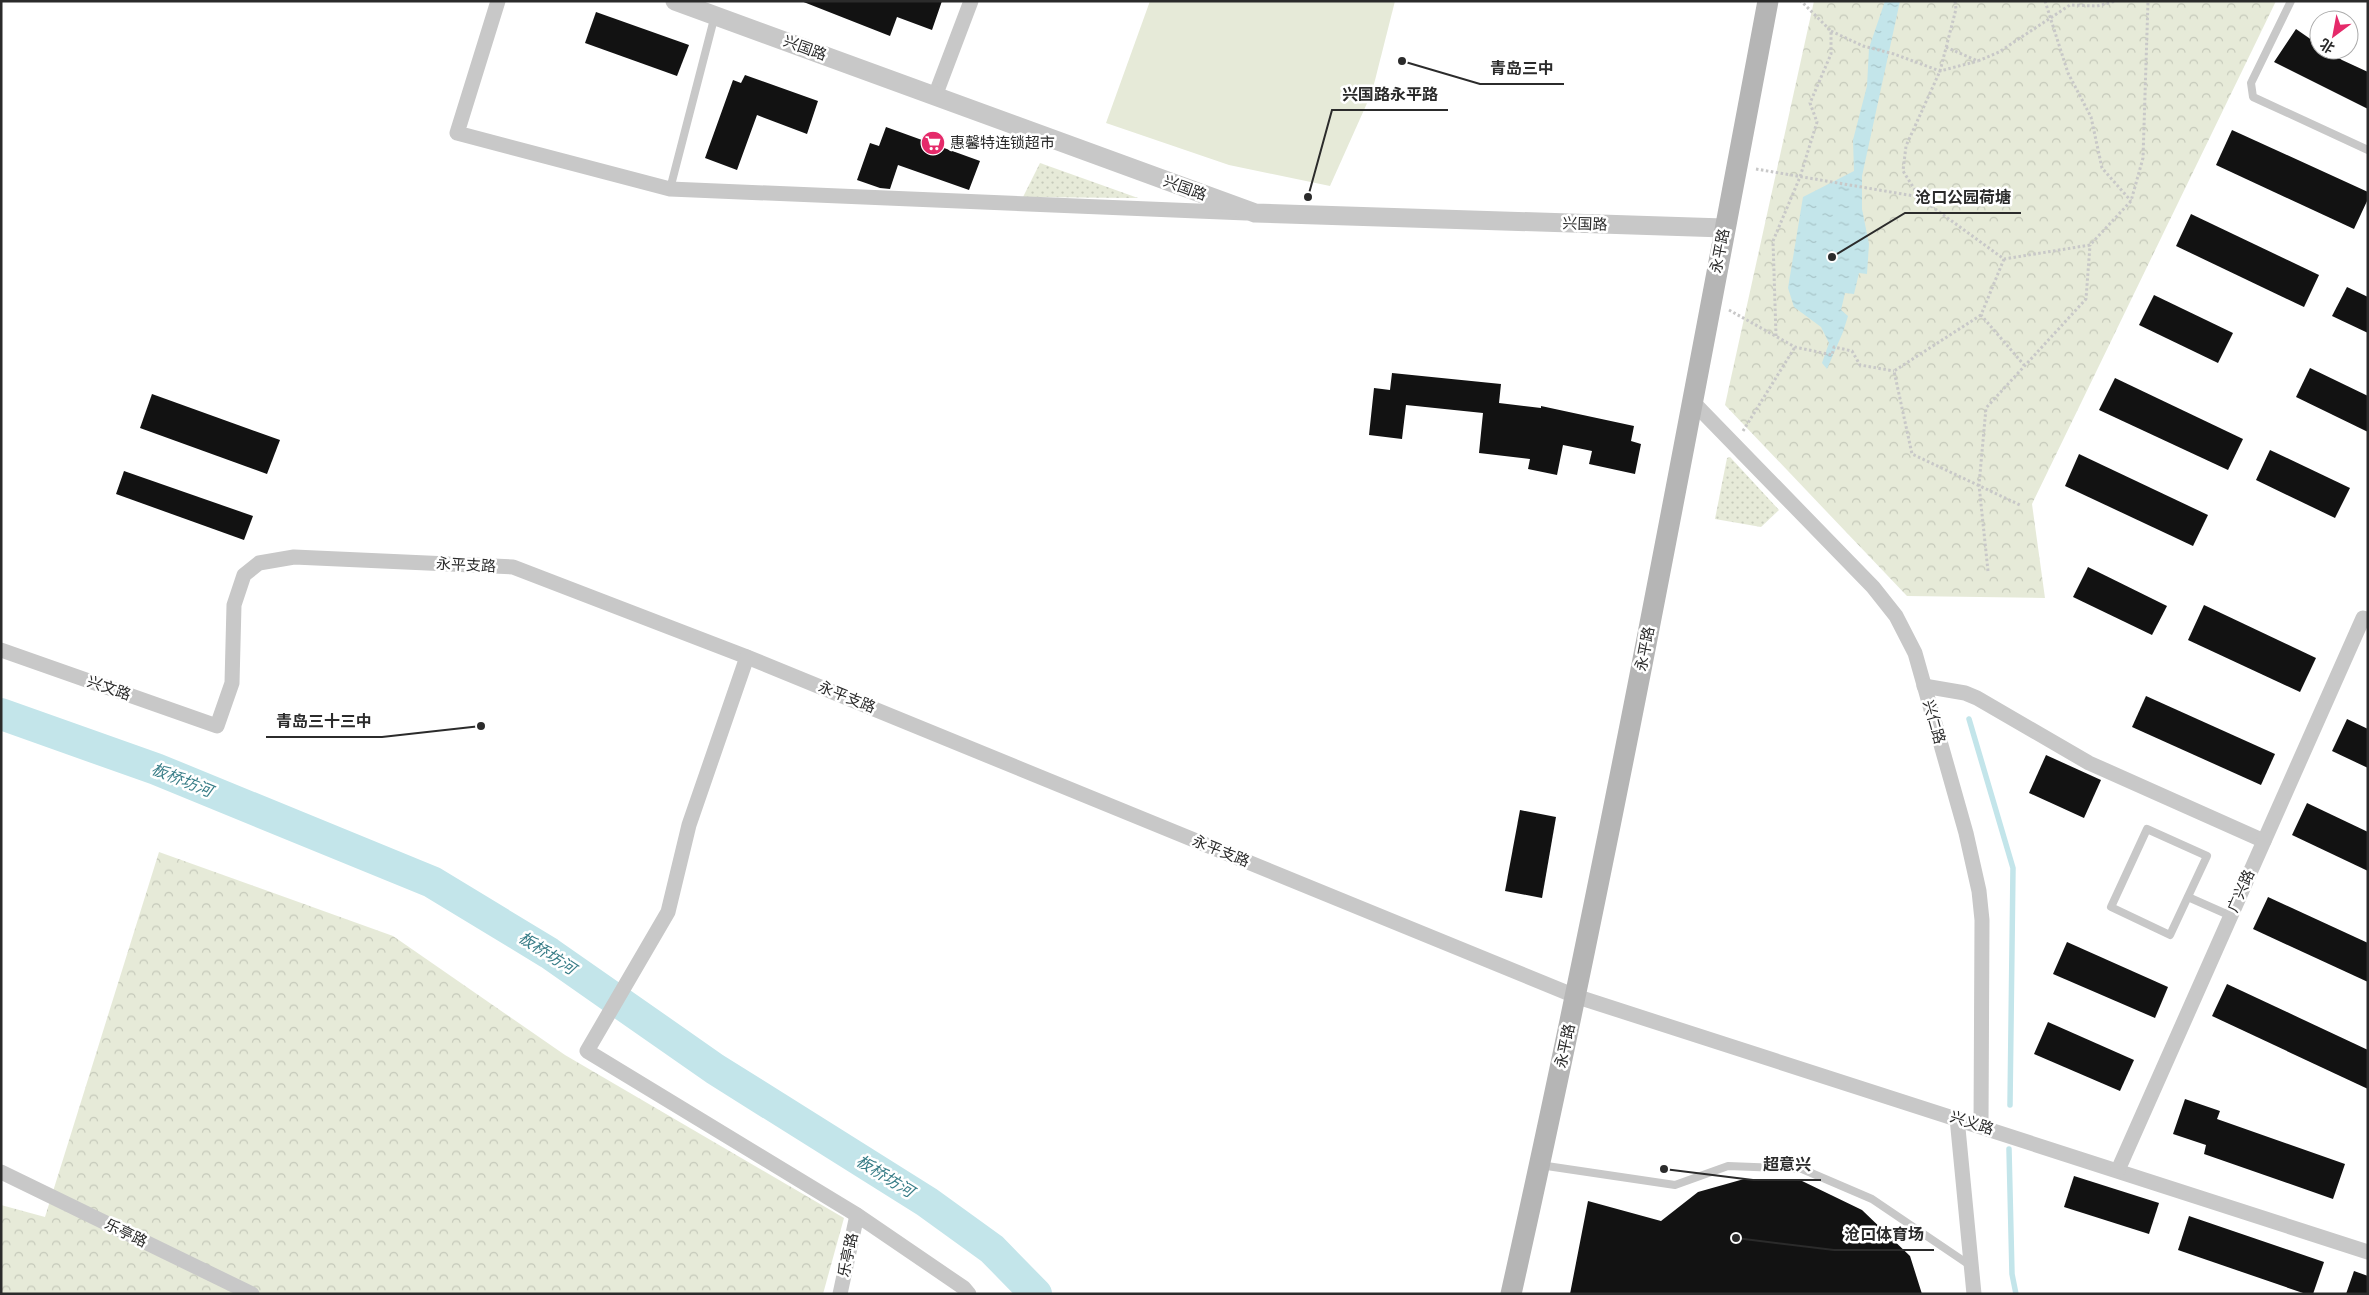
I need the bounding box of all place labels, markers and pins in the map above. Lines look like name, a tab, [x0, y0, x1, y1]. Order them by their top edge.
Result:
callout: 青岛三中	[1480, 53, 1564, 84]
callout: 兴国路永平路	[1332, 79, 1448, 110]
supermarket icon: 惠馨特连锁超市	[920, 130, 946, 156]
place label: 惠馨特连锁超市	[950, 134, 1055, 152]
callout: 沧口公园荷塘	[1905, 182, 2021, 213]
callout: 青岛三十三中	[266, 706, 382, 737]
callout: 超意兴	[1753, 1149, 1821, 1180]
callout: 沧口体育场	[1834, 1219, 1934, 1250]

